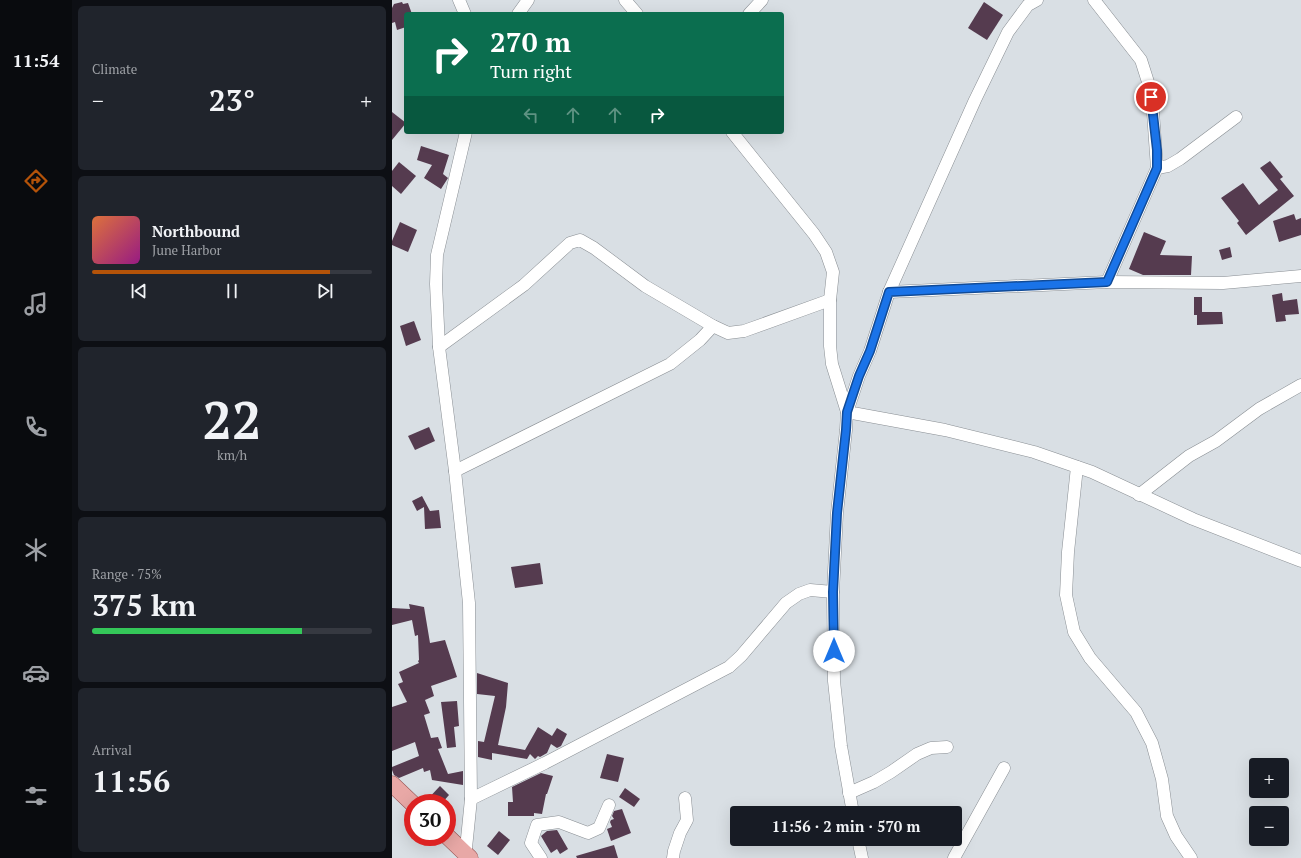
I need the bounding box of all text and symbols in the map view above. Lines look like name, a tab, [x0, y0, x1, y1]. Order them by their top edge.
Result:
text: 270 m	[490, 23, 571, 60]
icon: right	[424, 28, 476, 80]
text: 11:54	[13, 48, 59, 72]
text: Turn right	[490, 59, 572, 83]
text: Climate	[92, 60, 137, 78]
text: 23°	[209, 80, 255, 120]
pin	[1134, 80, 1168, 114]
text: −	[92, 86, 104, 115]
text: +	[360, 86, 372, 115]
icon: arrive	[1140, 86, 1162, 108]
icon: left	[520, 104, 542, 126]
icon: ahead	[562, 104, 584, 126]
icon: ahead	[604, 104, 626, 126]
icon: right	[646, 104, 668, 126]
icon: directions	[22, 167, 50, 195]
text: Northbound	[152, 221, 240, 241]
text: June Harbor	[152, 241, 222, 259]
icon: previous	[128, 280, 150, 302]
icon: pause	[221, 280, 243, 302]
icon: next	[314, 280, 336, 302]
icon: music	[22, 290, 50, 318]
text: 22	[203, 385, 261, 454]
icon: phone	[22, 413, 50, 441]
text: km/h	[217, 446, 247, 464]
icon: climate	[22, 536, 50, 564]
text: Range · 75%	[92, 565, 162, 583]
text: 375 km	[92, 585, 196, 625]
position arrow	[813, 630, 855, 672]
icon: car	[22, 659, 50, 687]
text: Arrival	[92, 741, 132, 759]
map controls	[1249, 758, 1289, 846]
button: +	[1249, 758, 1289, 798]
text: 11:56	[92, 761, 170, 801]
icon: filters	[22, 782, 50, 810]
speed limit sign: 30	[404, 794, 456, 846]
button: −	[1249, 806, 1289, 846]
text: 11:56 · 2 min · 570 m	[772, 816, 920, 836]

